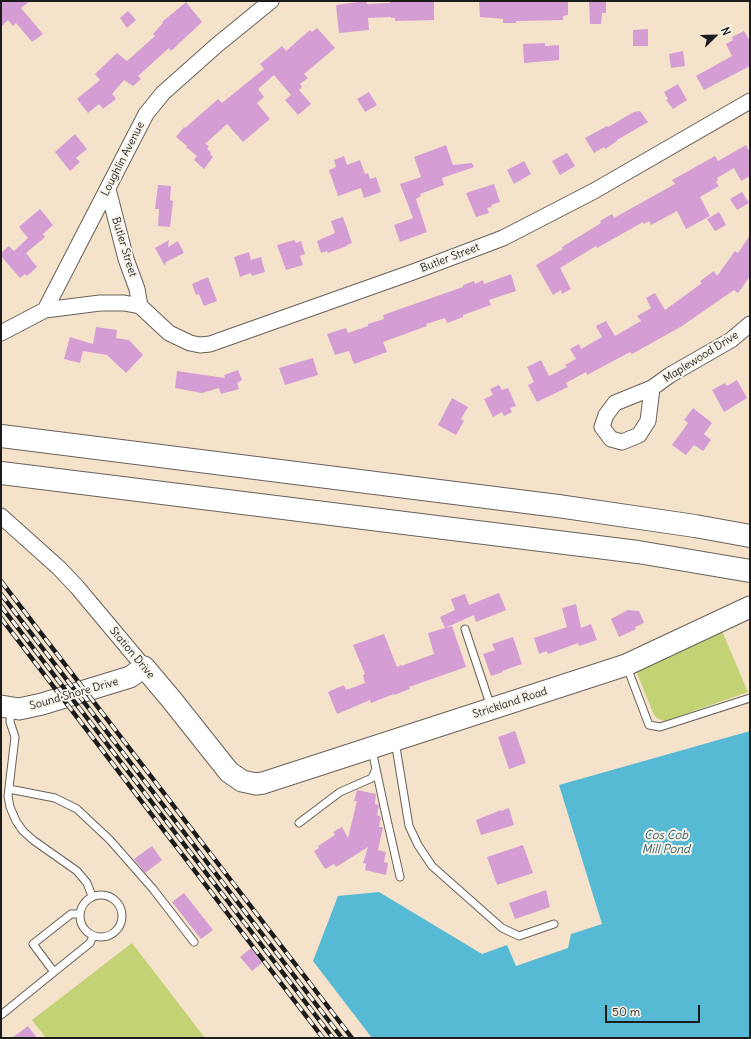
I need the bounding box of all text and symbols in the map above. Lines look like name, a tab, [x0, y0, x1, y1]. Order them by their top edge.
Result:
north arrow	[695, 16, 735, 56]
text: N	[718, 25, 734, 38]
street label: Loughlin Avenue	[99, 120, 147, 198]
street label: Butler Street	[109, 215, 139, 279]
street label: Butler Street	[419, 241, 481, 275]
street label: Maplewood Drive	[661, 329, 741, 385]
street label: Station Drive	[107, 625, 157, 681]
street label: Sound Shore Drive	[28, 675, 120, 713]
street label: Strickland Road	[471, 685, 549, 721]
water label: Cos Cob Mill Pond	[642, 829, 690, 857]
scale bar	[607, 997, 702, 1023]
text: 50 m	[612, 1004, 640, 1019]

